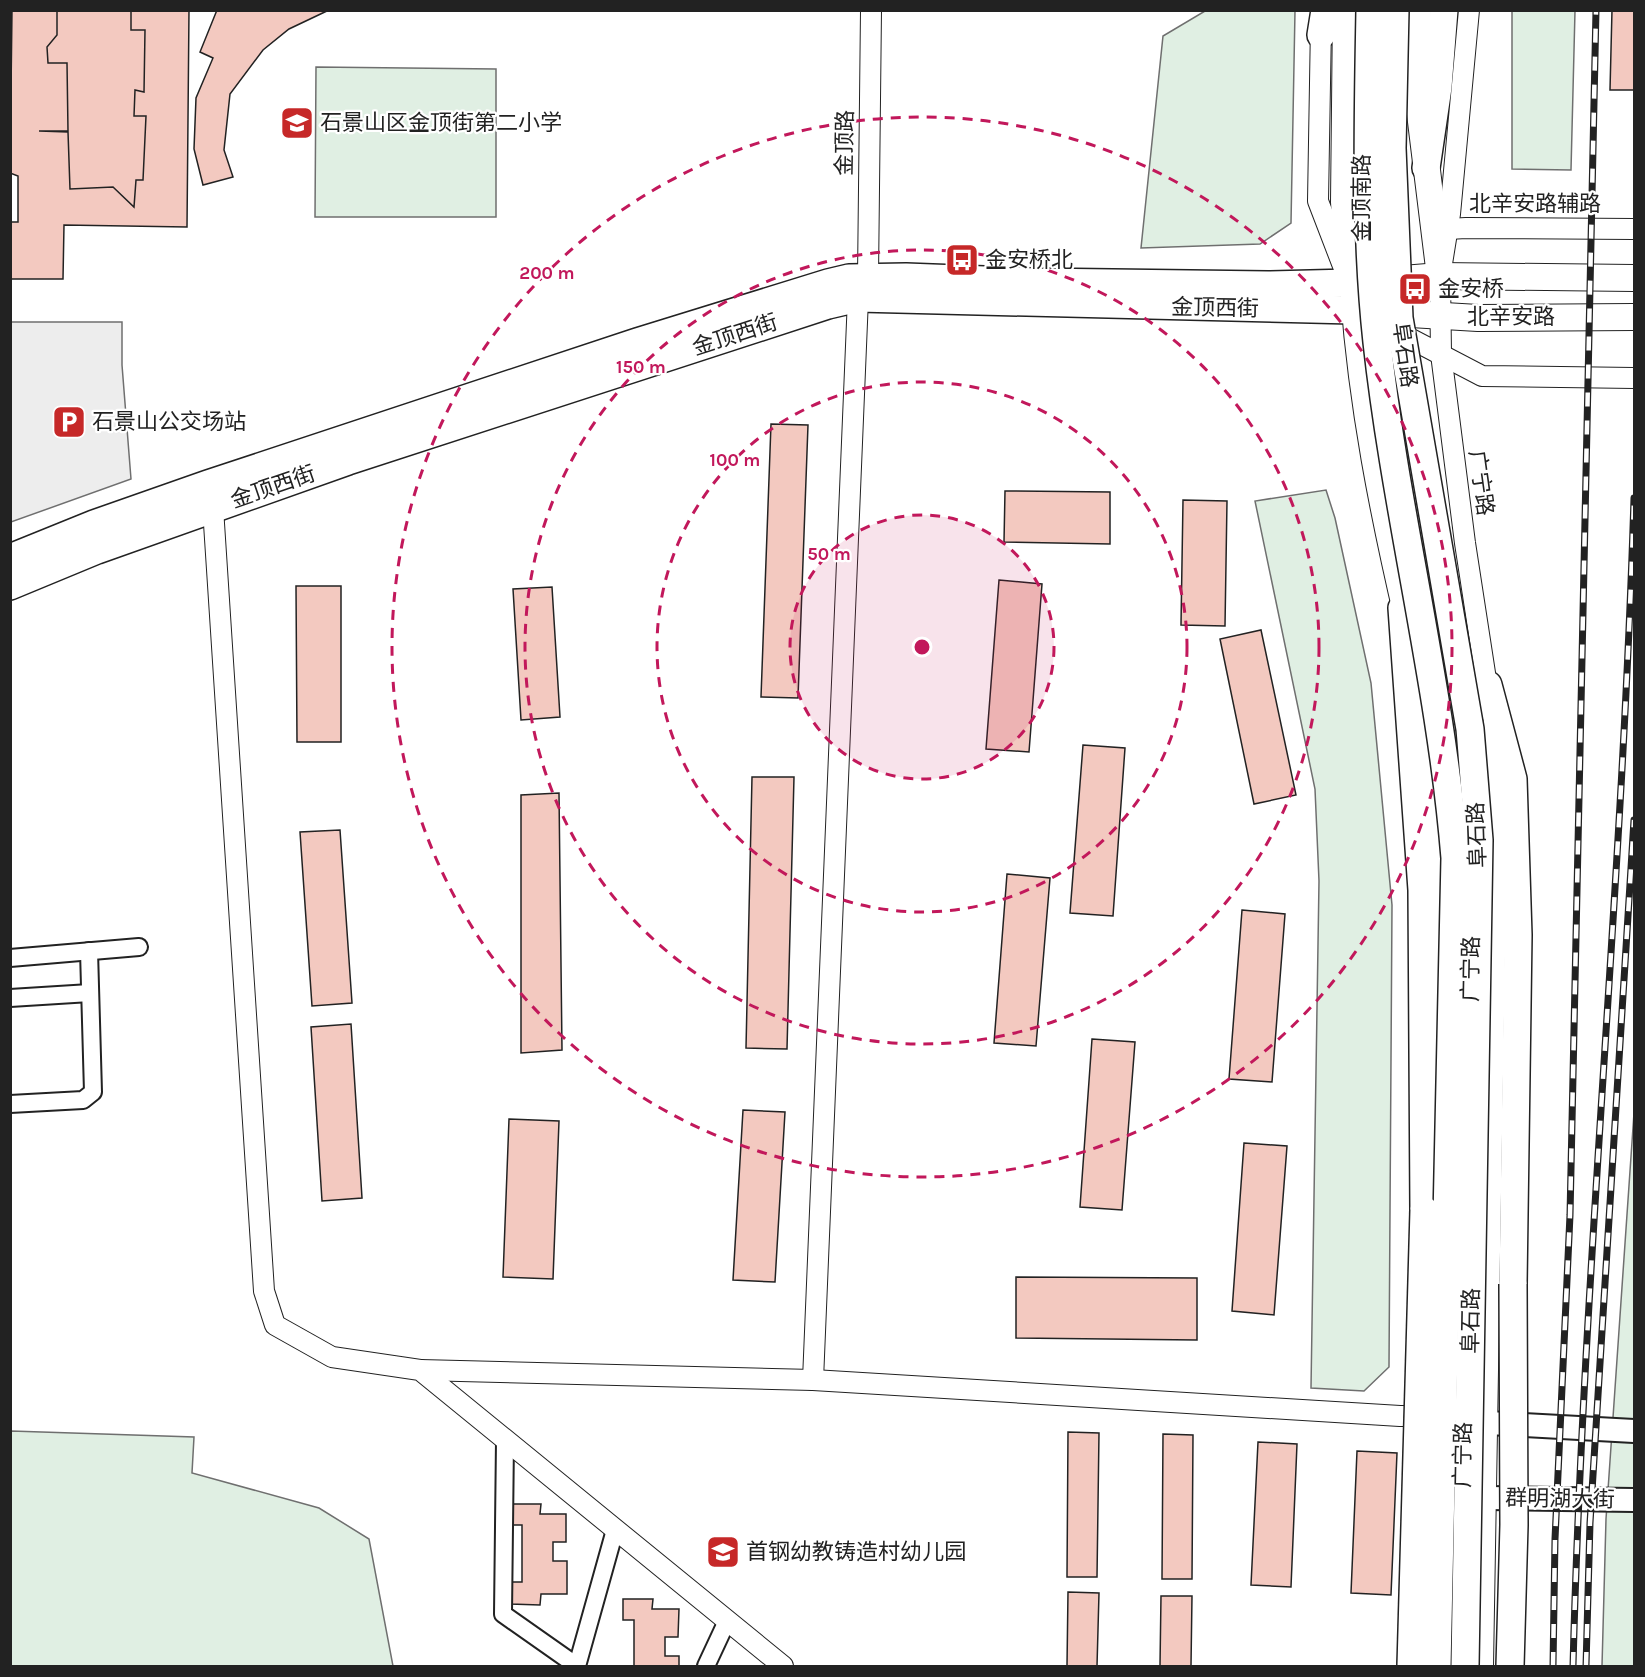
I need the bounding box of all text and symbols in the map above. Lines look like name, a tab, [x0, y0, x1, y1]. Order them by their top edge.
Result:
school or university icon: 石景山区金顶街第二小学	[279, 105, 315, 141]
place label: 石景山区金顶街第二小学	[320, 110, 562, 136]
street label: 金顶路	[831, 110, 859, 176]
street label: 金顶南路	[1349, 154, 1375, 242]
street label: 北辛安路辅路	[1469, 191, 1601, 217]
bus stop icon: 金安桥北	[944, 242, 980, 278]
place label: 金安桥北	[985, 247, 1073, 273]
text: 200 m	[519, 262, 575, 284]
bus stop icon: 金安桥	[1397, 271, 1433, 307]
place label: 金安桥	[1438, 276, 1504, 302]
street label: 金顶西街	[1171, 294, 1259, 322]
street label: 北辛安路	[1467, 304, 1555, 330]
street label: 金顶西街	[689, 309, 781, 361]
street label: 阜石路	[1388, 321, 1422, 389]
text: 150 m	[616, 356, 666, 378]
parking icon: 石景山公交场站	[51, 404, 87, 440]
place label: 石景山公交场站	[92, 409, 246, 435]
text: 100 m	[710, 449, 760, 471]
street label: 广宁路	[1464, 449, 1498, 517]
street label: 金顶西街	[227, 460, 319, 514]
text: 50 m	[807, 543, 851, 565]
centre of rings	[912, 637, 932, 657]
street label: 阜石路	[1463, 802, 1491, 868]
street label: 广宁路	[1457, 936, 1485, 1002]
street label: 阜石路	[1457, 1288, 1485, 1354]
street label: 广宁路	[1449, 1422, 1477, 1488]
street label: 群明湖大街	[1505, 1485, 1615, 1513]
school or university icon: 首钢幼教铸造村幼儿园	[705, 1534, 741, 1570]
place label: 首钢幼教铸造村幼儿园	[746, 1539, 966, 1565]

